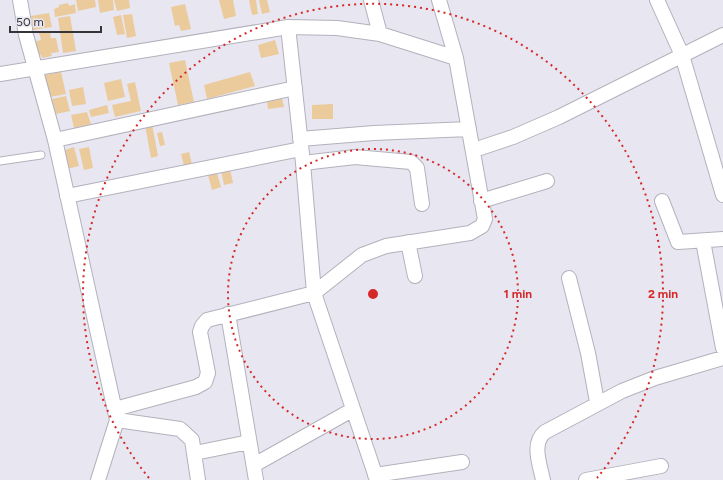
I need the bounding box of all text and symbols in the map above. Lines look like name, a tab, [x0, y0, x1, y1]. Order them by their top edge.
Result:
scale bar	[10, 8, 101, 34]
text: 50 m	[16, 15, 44, 29]
centre of rings	[366, 287, 380, 301]
text: 1 min	[504, 287, 532, 301]
text: 2 min	[648, 287, 678, 301]

